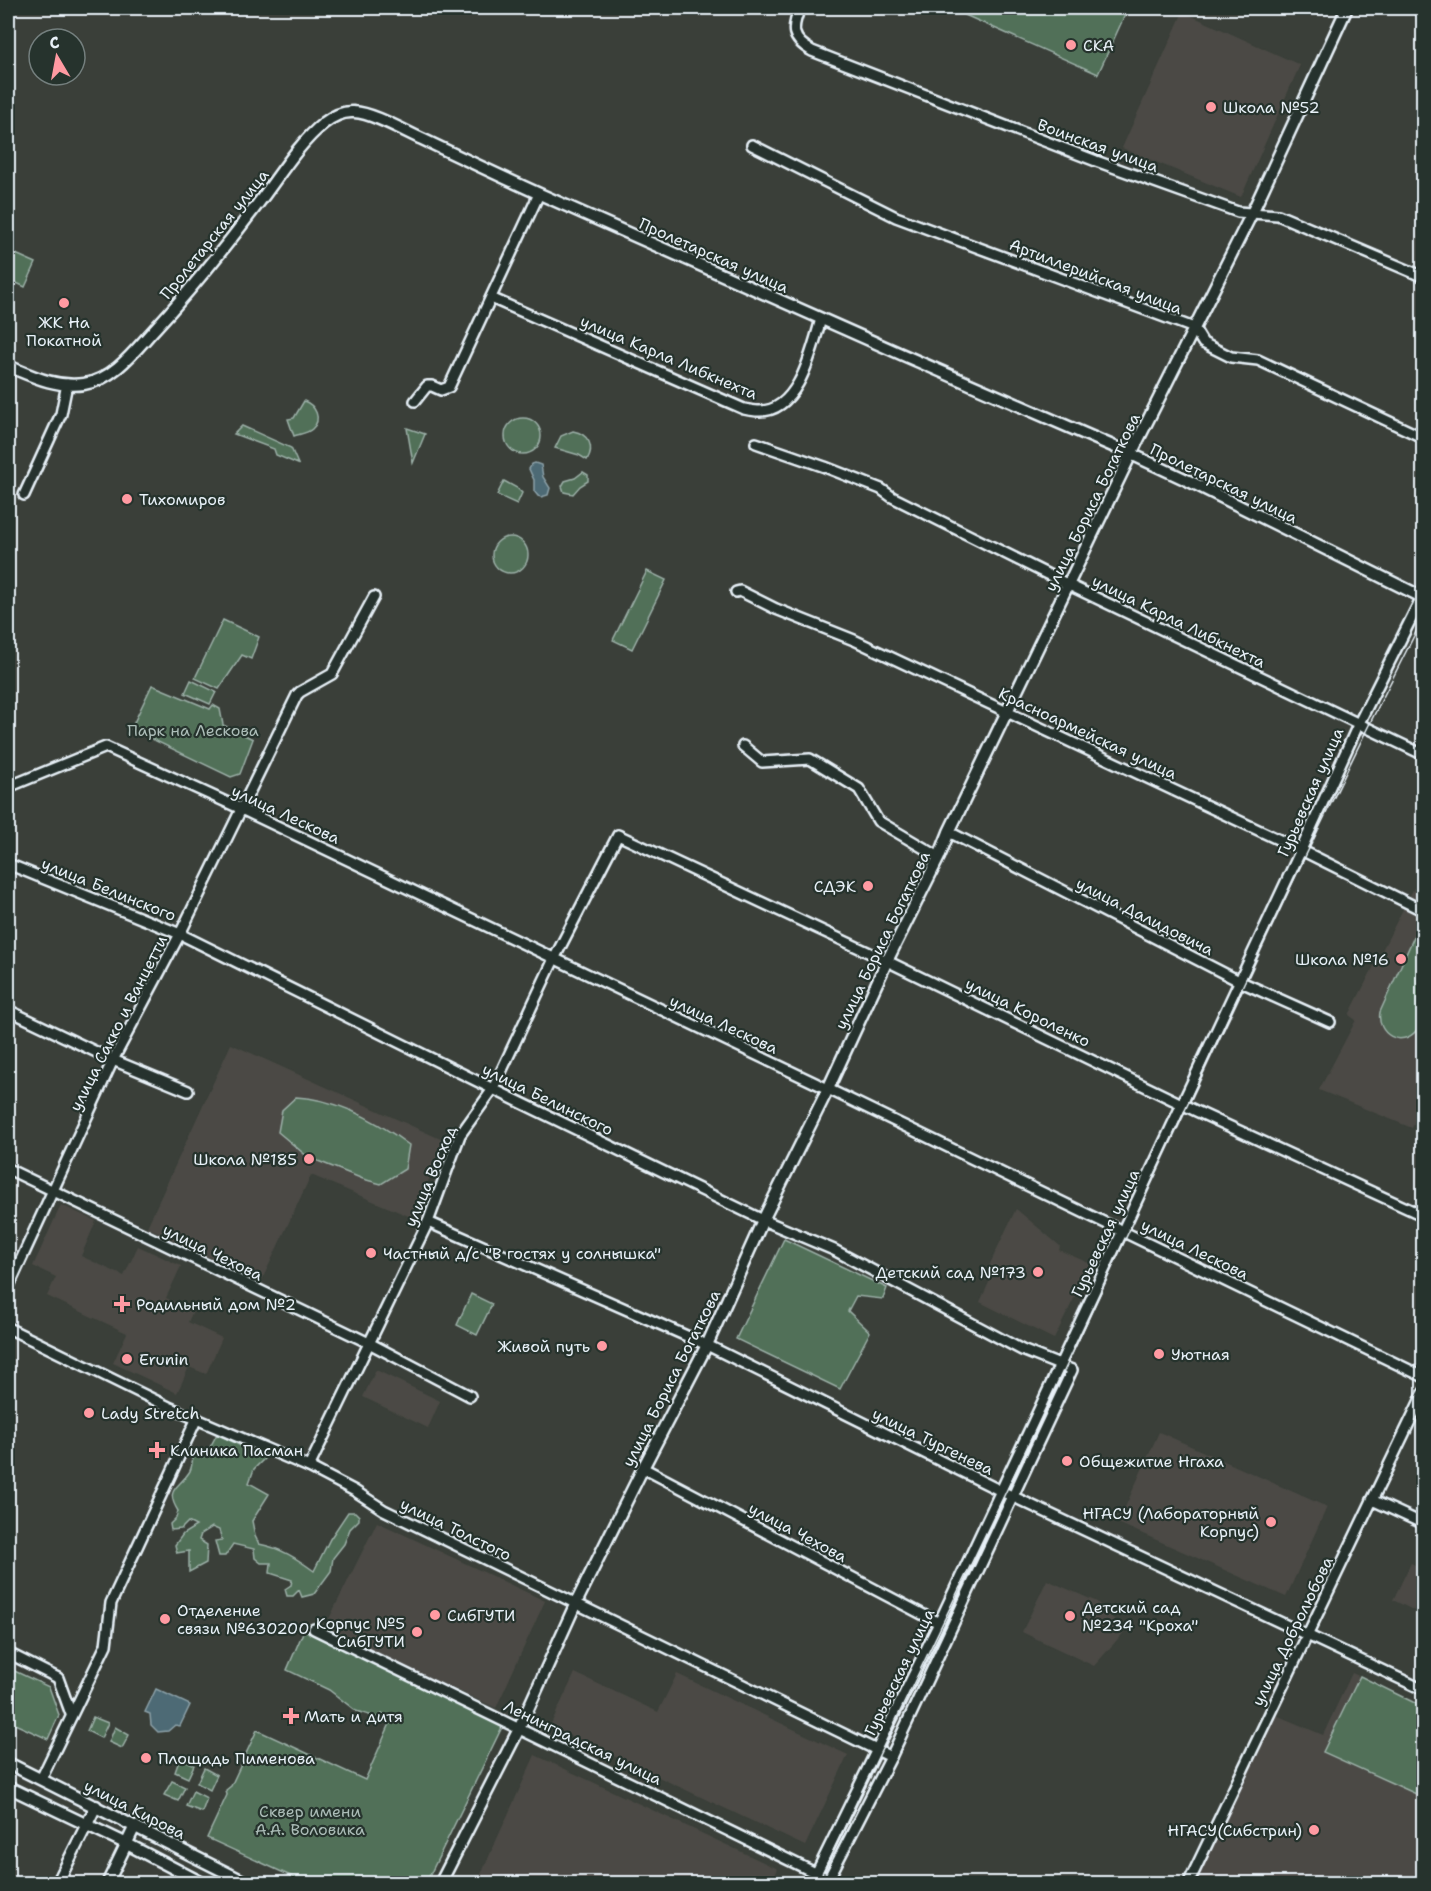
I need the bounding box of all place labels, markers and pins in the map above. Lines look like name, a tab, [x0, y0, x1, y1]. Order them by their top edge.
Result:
place label: СКА	[1083, 35, 1114, 56]
marker: СКА	[1064, 38, 1078, 52]
place label: Школа №52	[1223, 97, 1320, 118]
marker: Школа №52	[1204, 100, 1218, 114]
marker: ЖК На Покатной	[57, 296, 71, 310]
place label: ЖК На Покатной	[26, 312, 102, 351]
place label: Тихомиров	[139, 489, 226, 510]
marker: Тихомиров	[120, 492, 134, 506]
place label: СДЭК	[814, 876, 857, 897]
marker: СДЭК	[861, 879, 875, 893]
place label: Школа №16	[1295, 949, 1389, 970]
marker: Школа №16	[1394, 952, 1408, 966]
place label: Школа №185	[193, 1149, 297, 1170]
marker: Школа №185	[302, 1152, 316, 1166]
place label: Частный д/c "В гостях у солнышка"	[383, 1243, 661, 1264]
marker: Частный д/c "В гостях у солнышка"	[364, 1246, 378, 1260]
place label: Детский сад №173	[875, 1262, 1026, 1283]
marker: Детский сад №173	[1031, 1265, 1045, 1279]
place label: Родильный дом №2	[136, 1294, 296, 1315]
marker: Родильный дом №2	[113, 1295, 131, 1313]
place label: Живой путь	[498, 1336, 590, 1357]
marker: Живой путь	[595, 1339, 609, 1353]
place label: Уютная	[1171, 1344, 1230, 1365]
marker: Уютная	[1152, 1347, 1166, 1361]
place label: Erunin	[139, 1349, 189, 1370]
marker: Erunin	[120, 1352, 134, 1366]
place label: Lady Stretch	[101, 1403, 199, 1424]
marker: Lady Stretch	[82, 1406, 96, 1420]
place label: Клиника Пасман	[170, 1440, 303, 1461]
marker: Клиника Пасман	[148, 1441, 166, 1459]
place label: Общежитие Нгаха	[1079, 1451, 1224, 1472]
marker: Общежитие Нгаха	[1060, 1454, 1074, 1468]
place label: НГАСУ (Лабораторный Корпус)	[1082, 1503, 1259, 1542]
marker: НГАСУ (Лабораторный Корпус)	[1264, 1515, 1278, 1529]
place label: Детский сад №234 "Кроха"	[1082, 1597, 1198, 1636]
place label: Отделение связи №630200	[177, 1600, 309, 1639]
place label: СибГУТИ	[447, 1605, 515, 1626]
marker: СибГУТИ	[428, 1608, 442, 1622]
marker: Детский сад №234 "Кроха"	[1063, 1609, 1077, 1623]
marker: Отделение связи №630200	[158, 1612, 172, 1626]
place label: Корпус №5 СибГУТИ	[316, 1613, 405, 1652]
marker: Корпус №5 СибГУТИ	[410, 1625, 424, 1639]
place label: Мать и дитя	[304, 1706, 403, 1727]
marker: Мать и дитя	[282, 1707, 300, 1725]
place label: Площадь Пименова	[158, 1748, 315, 1769]
marker: Площадь Пименова	[139, 1751, 153, 1765]
place label: НГАСУ(Сибстрин)	[1168, 1820, 1302, 1841]
marker: НГАСУ(Сибстрин)	[1307, 1823, 1321, 1837]

